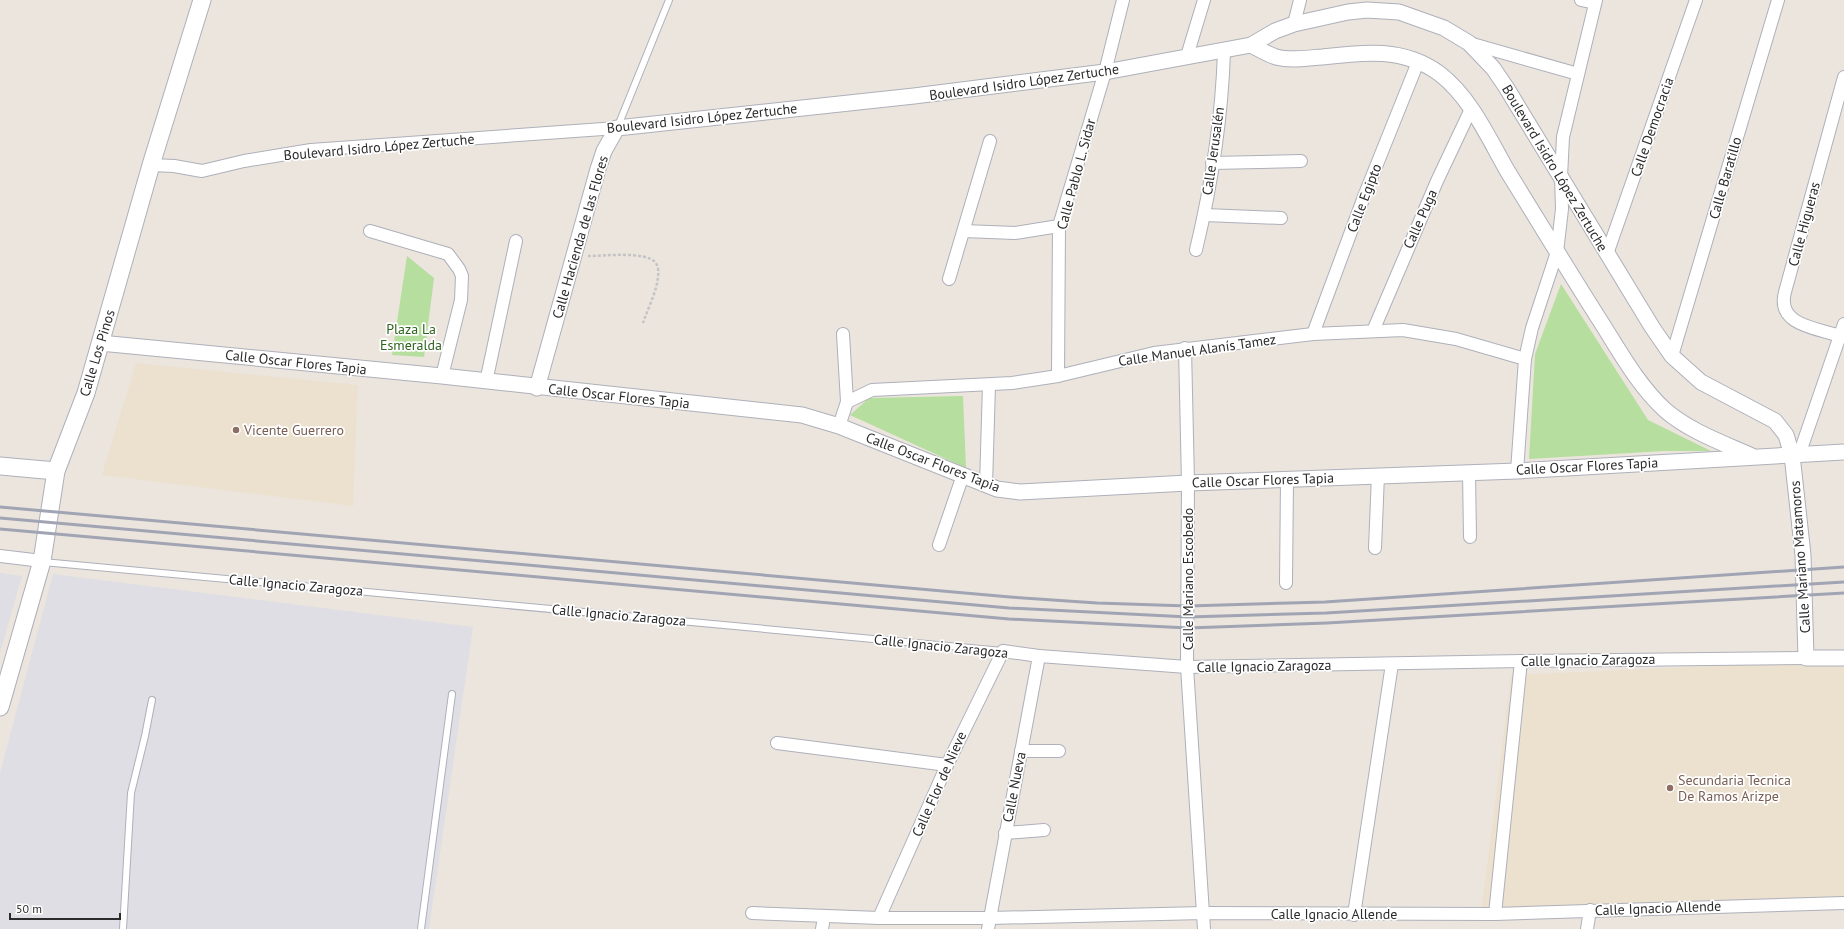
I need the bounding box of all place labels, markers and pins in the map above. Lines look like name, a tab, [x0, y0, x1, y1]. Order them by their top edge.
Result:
place label: Vicente Guerrero	[243, 421, 344, 439]
marker: Vicente Guerrero	[231, 425, 241, 435]
place label: Secundaria Tecnica De Ramos Arizpe	[1678, 771, 1791, 805]
marker: Secundaria Tecnica De Ramos Arizpe	[1665, 783, 1675, 793]

